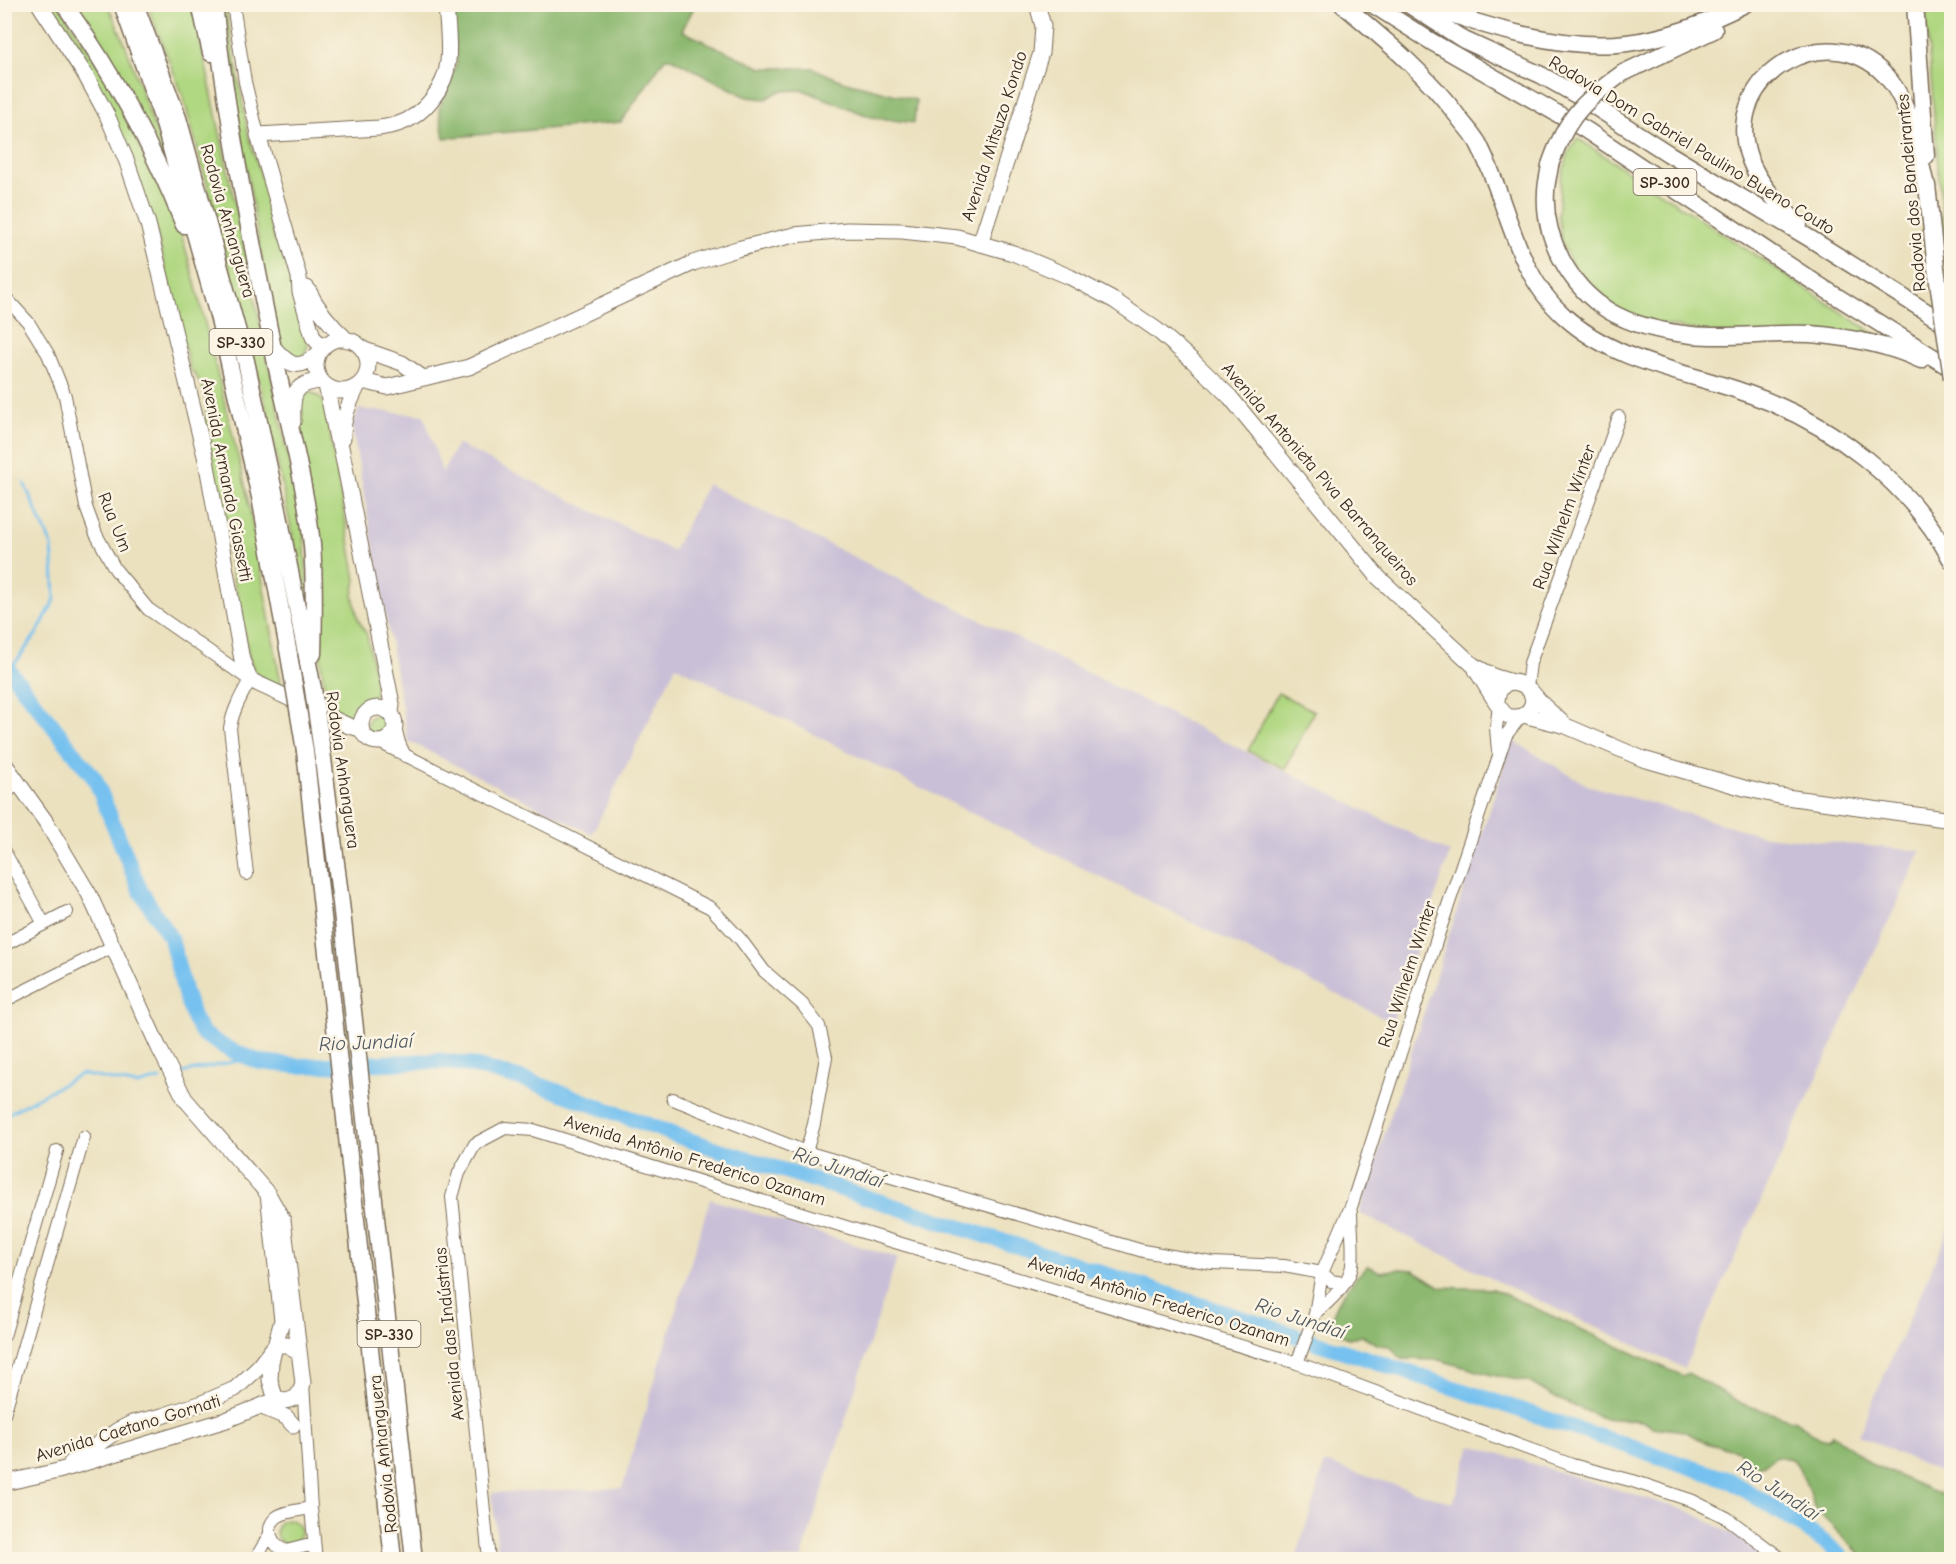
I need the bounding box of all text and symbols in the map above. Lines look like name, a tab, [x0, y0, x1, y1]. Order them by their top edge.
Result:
street label: Avenida Mitsuzo Kondo	[957, 48, 1032, 224]
street label: Rodovia Dom Gabriel Paulino Bueno Couto	[1545, 52, 1838, 239]
street label: Rodovia dos Bandeirantes	[1892, 93, 1931, 293]
street label: Rodovia Anhanguera	[196, 142, 260, 300]
road number: SP-300	[1634, 169, 1696, 195]
road number: SP-330	[210, 329, 272, 355]
street label: Avenida Antonieta Piva Barranqueiros	[1217, 359, 1422, 590]
street label: Avenida Armando Giassetti	[196, 377, 257, 584]
street label: Rua Wilhelm Winter	[1528, 441, 1601, 593]
street label: Rua Um	[93, 489, 136, 555]
street label: Rodovia Anhanguera	[321, 690, 364, 850]
street label: Rua Wilhelm Winter	[1374, 897, 1441, 1050]
water label: Rio Jundiaí	[318, 1029, 416, 1056]
street label: Avenida Antônio Frederico Ozanam	[562, 1111, 828, 1210]
water label: Rio Jundiaí	[790, 1142, 890, 1194]
street label: Avenida das Indústrias	[430, 1246, 469, 1422]
street label: Avenida Antônio Frederico Ozanam	[1026, 1252, 1292, 1351]
water label: Rio Jundiaí	[1252, 1293, 1352, 1345]
road number: SP-330	[358, 1321, 420, 1347]
street label: Rodovia Anhanguera	[365, 1374, 402, 1534]
street label: Avenida Caetano Gornati	[33, 1390, 223, 1467]
water label: Rio Jundiaí	[1733, 1455, 1827, 1527]

